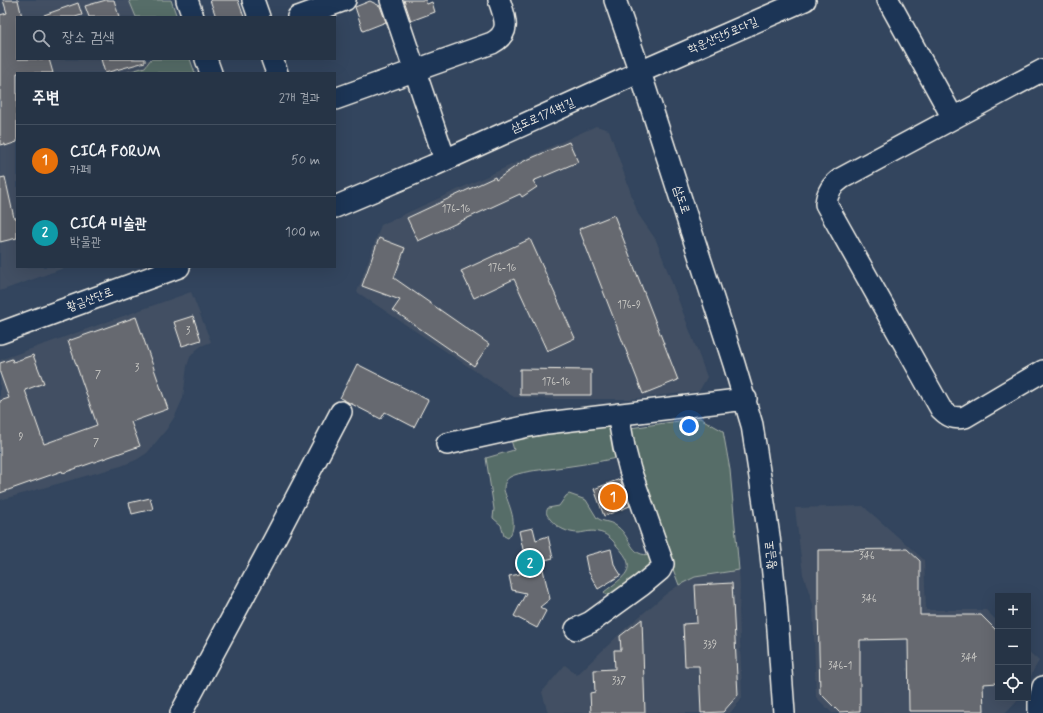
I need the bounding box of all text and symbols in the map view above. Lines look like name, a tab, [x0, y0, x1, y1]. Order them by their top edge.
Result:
street label: 학운산단5로다길	[685, 14, 761, 58]
search box	[16, 16, 336, 60]
icon: search	[30, 27, 52, 49]
text: 장소 검색	[62, 28, 114, 48]
text: 주변	[32, 87, 59, 109]
text: 2개 결과	[279, 90, 320, 107]
street label: 삼도로174번길	[509, 95, 578, 137]
text: CICA FORUM	[70, 142, 161, 162]
text: 1	[42, 152, 48, 169]
text: 50 m	[291, 152, 320, 169]
text: 카페	[70, 162, 91, 179]
street label: 삼도로	[669, 184, 693, 216]
house number: 176-16	[442, 203, 471, 216]
text: CICA 미술관	[70, 214, 147, 234]
text: 2	[42, 224, 48, 241]
text: 100 m	[285, 224, 320, 241]
text: 박물관	[70, 234, 101, 251]
house number: 176-16	[488, 262, 517, 275]
street label: 황금산단로	[65, 284, 115, 316]
house number: 176-9	[617, 299, 641, 312]
house number: 3	[186, 325, 191, 338]
house number: 3	[135, 362, 140, 375]
house number: 7	[95, 369, 101, 382]
house number: 176-16	[542, 376, 571, 389]
your location	[679, 416, 699, 436]
house number: 9	[19, 431, 24, 444]
house number: 7	[93, 437, 99, 450]
pin: 1	[600, 482, 626, 512]
street label: 황금로	[762, 540, 780, 570]
pin: 2	[517, 548, 543, 578]
house number: 346	[859, 550, 875, 563]
house number: 346	[861, 593, 877, 606]
map controls	[995, 593, 1031, 701]
button: +	[995, 593, 1031, 629]
button: −	[995, 629, 1031, 665]
house number: 339	[703, 639, 717, 652]
house number: 344	[961, 652, 977, 665]
house number: 346-1	[828, 660, 852, 673]
button: locate	[995, 665, 1031, 701]
house number: 337	[612, 675, 627, 688]

